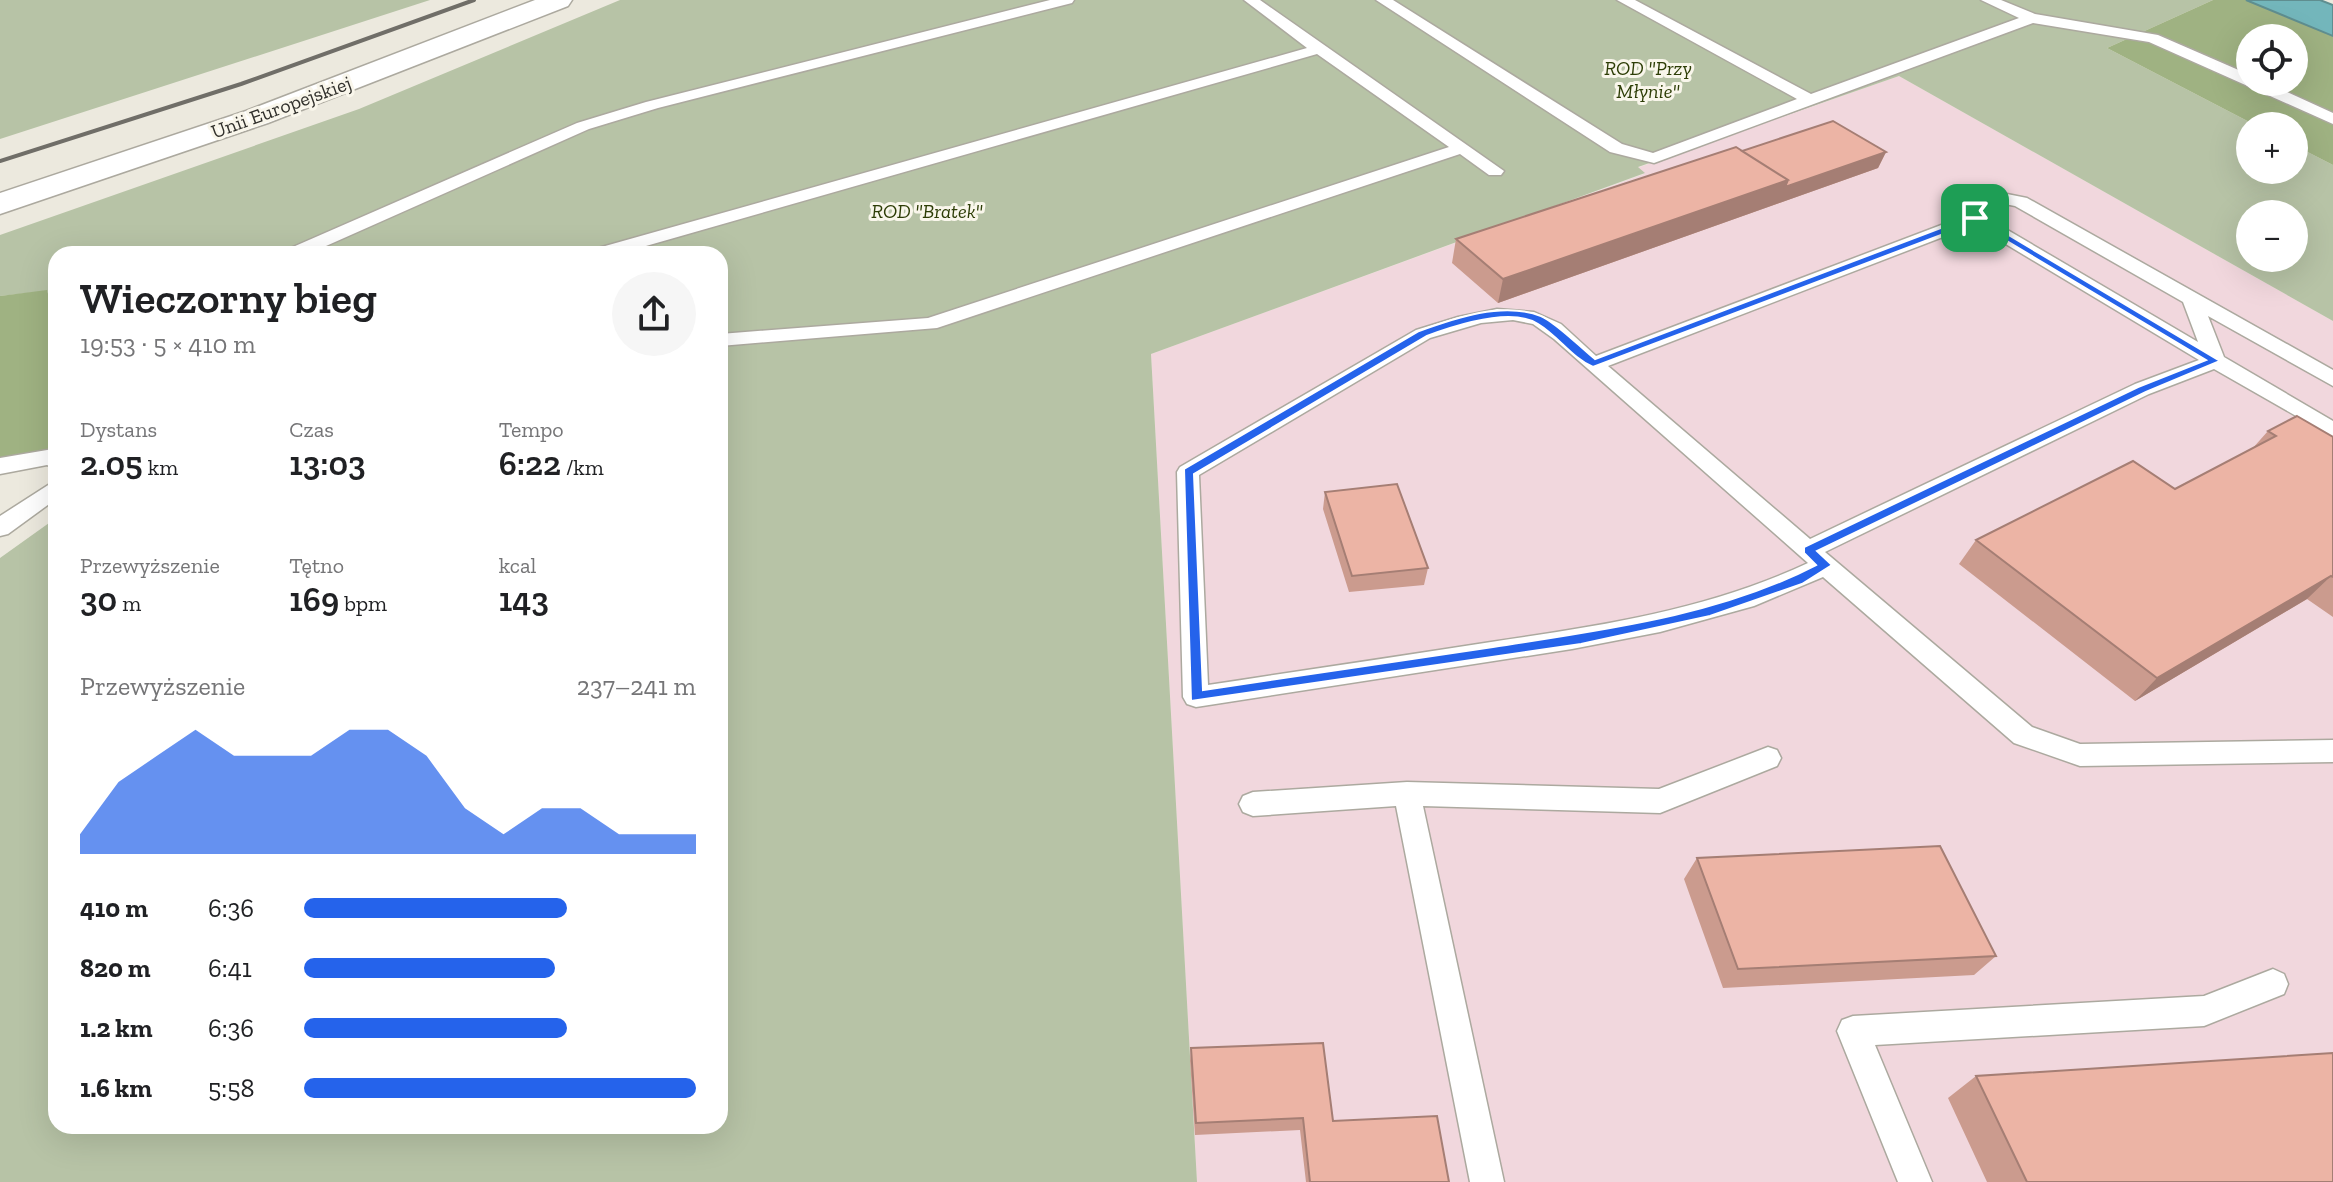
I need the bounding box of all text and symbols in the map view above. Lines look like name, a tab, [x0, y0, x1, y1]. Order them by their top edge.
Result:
map controls	[2236, 24, 2308, 272]
button: locate	[2236, 24, 2308, 96]
park label: ROD "Przy Młynie"	[1604, 56, 1692, 103]
street label: Unii Europejskiej	[208, 71, 354, 143]
button: +	[2236, 112, 2308, 184]
pin	[1941, 184, 2009, 252]
icon: arrive	[1953, 196, 1997, 240]
park label: ROD "Bratek"	[871, 199, 983, 223]
button: −	[2236, 200, 2308, 272]
text: Wieczorny bieg	[80, 271, 377, 324]
button: share	[612, 272, 696, 356]
text: 19:53 · 5 × 410 m	[80, 328, 256, 360]
text: Dystans	[80, 416, 157, 443]
text: Czas	[289, 416, 334, 443]
text: Tempo	[499, 416, 564, 443]
text: 2.05	[80, 443, 143, 484]
text: 13:03	[289, 443, 366, 484]
text: 6:22	[499, 443, 561, 484]
text: km	[143, 454, 178, 481]
text: /km	[561, 454, 604, 481]
text: Przewyższenie	[80, 552, 220, 579]
text: Tętno	[289, 552, 344, 579]
text: kcal	[499, 552, 536, 579]
text: 30	[80, 579, 117, 620]
text: 169	[289, 579, 339, 620]
text: 143	[499, 579, 549, 620]
text: m	[117, 590, 141, 617]
text: bpm	[339, 590, 387, 617]
text: Przewyższenie	[80, 670, 245, 702]
text: 237–241 m	[577, 670, 696, 702]
text: 410 m	[80, 892, 148, 924]
text: 6:36	[208, 892, 254, 924]
text: 820 m	[80, 952, 151, 984]
text: 6:41	[208, 952, 252, 984]
text: 1.2 km	[80, 1012, 152, 1044]
text: 6:36	[208, 1012, 254, 1044]
text: 1.6 km	[80, 1072, 152, 1104]
text: 5:58	[208, 1072, 254, 1104]

